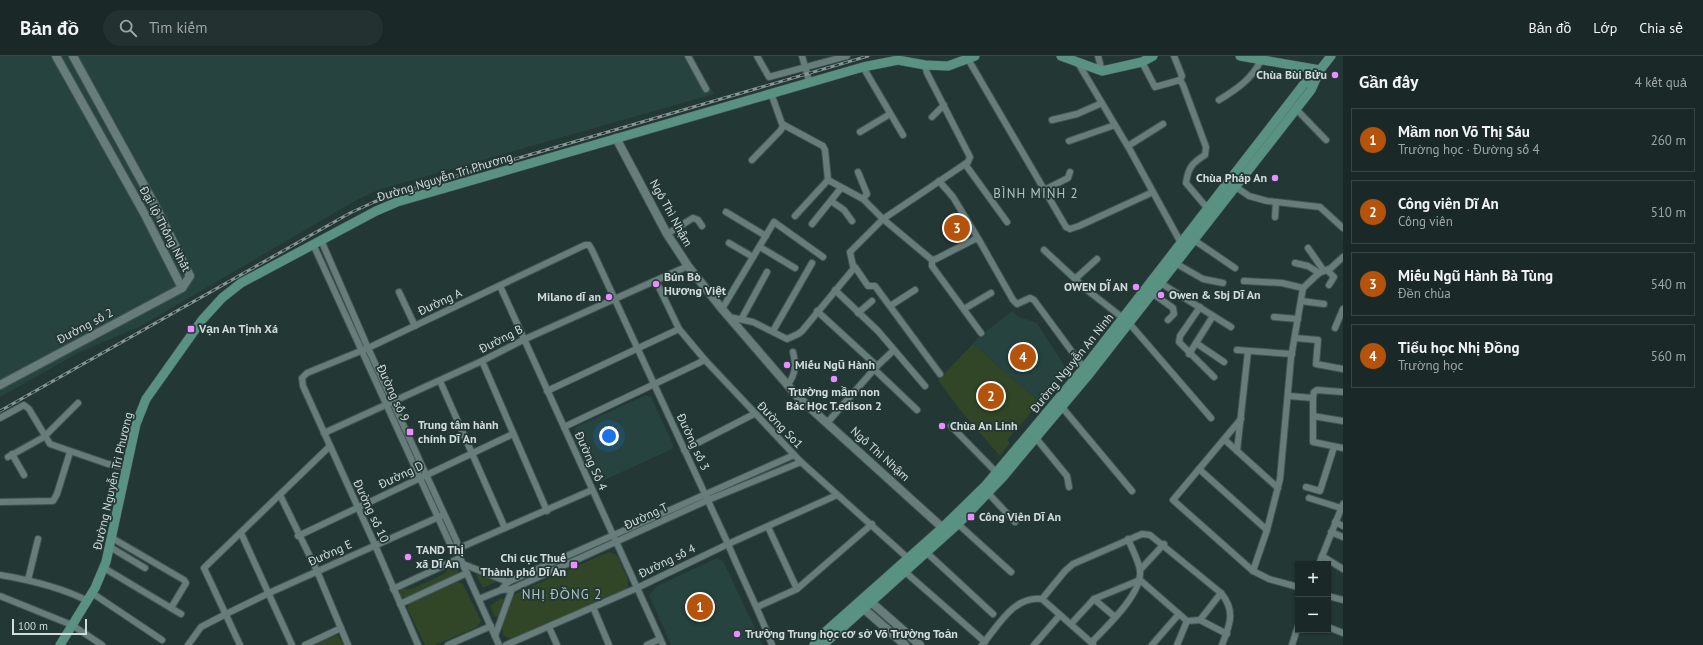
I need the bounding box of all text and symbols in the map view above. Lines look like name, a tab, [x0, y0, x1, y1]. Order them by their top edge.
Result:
search box	[103, 10, 383, 46]
text: Bản đồ	[20, 16, 79, 40]
icon: search	[117, 17, 139, 39]
text: Tìm kiếm	[149, 18, 207, 37]
text: Bản đồ	[1529, 19, 1571, 37]
text: Lớp	[1593, 19, 1617, 37]
text: Chia sẻ	[1639, 19, 1683, 37]
place label: Chùa Bùi Bửu	[1256, 67, 1327, 82]
marker: Chùa Bùi Bửu	[1330, 70, 1340, 80]
text: Gần đây	[1359, 71, 1418, 93]
text: 4 kết quả	[1635, 74, 1687, 91]
text: Mầm non Võ Thị Sáu	[1398, 122, 1530, 141]
text: 1	[1369, 132, 1377, 149]
text: 260 m	[1651, 132, 1686, 149]
text: Trường học · Đường số 4	[1398, 141, 1540, 158]
street label: Đường Nguyễn Tri Phương	[374, 149, 514, 205]
place label: Chùa Pháp An	[1196, 170, 1267, 185]
marker: Chùa Pháp An	[1270, 173, 1280, 183]
street label: Ngô Thì Nhậm	[647, 177, 696, 249]
street label: Đại lộ Thống Nhất	[136, 183, 194, 274]
district label: BÌNH MINH 2	[993, 185, 1079, 202]
text: Công viên Dĩ An	[1398, 194, 1499, 213]
text: 2	[1369, 204, 1377, 221]
text: 510 m	[1651, 204, 1686, 221]
pin: 3	[944, 213, 970, 243]
text: Công viên	[1398, 213, 1453, 230]
text: Miếu Ngũ Hành Bà Tùng	[1398, 266, 1553, 285]
place label: Bún Bò Hương Việt	[664, 269, 727, 298]
text: 3	[1369, 276, 1377, 293]
text: 540 m	[1651, 276, 1686, 293]
marker: Bún Bò Hương Việt	[651, 279, 661, 289]
place label: OWEN DĨ AN	[1064, 279, 1128, 294]
marker: OWEN DĨ AN	[1131, 282, 1141, 292]
street label: Đường A	[415, 285, 464, 319]
text: Đền chùa	[1398, 285, 1451, 302]
place label: Owen & Sbj Dĩ An	[1169, 287, 1261, 302]
place label: Milano dĩ an	[537, 289, 601, 304]
marker: Owen & Sbj Dĩ An	[1156, 290, 1166, 300]
marker: Milano dĩ an	[604, 292, 614, 302]
street label: Đường số 2	[53, 305, 115, 347]
street label: Đường Nguyễn An Ninh	[1026, 310, 1116, 416]
place label: Vạn An Tịnh Xá	[198, 321, 278, 336]
street label: Đường B	[476, 321, 525, 356]
marker: Vạn An Tịnh Xá	[186, 324, 196, 334]
text: Tiểu học Nhị Đồng	[1398, 338, 1519, 357]
pin: 4	[1010, 342, 1036, 372]
text: 4	[1369, 348, 1377, 365]
text: 560 m	[1651, 348, 1686, 365]
place label: Miếu Ngũ Hành	[795, 357, 875, 372]
text: Trường học	[1398, 357, 1463, 374]
marker: Miếu Ngũ Hành	[782, 360, 792, 370]
street label: Đường số 9	[373, 361, 413, 424]
marker: Trường mầm non Bác Học T.edison 2	[829, 374, 839, 384]
pin: 2	[978, 381, 1004, 411]
place label: Trường mầm non Bác Học T.edison 2	[786, 384, 882, 413]
street label: Đường So1	[754, 397, 806, 451]
street label: Đường số 3	[673, 410, 713, 473]
street label: Đường Nguyễn Tri Phương	[89, 411, 136, 552]
place label: Trung tâm hành chính Dĩ An	[418, 417, 499, 446]
place label: Chùa An Linh	[950, 418, 1018, 433]
marker: Chùa An Linh	[937, 421, 947, 431]
street label: Ngô Thì Nhậm	[848, 423, 913, 484]
your location	[599, 426, 619, 446]
marker: Trung tâm hành chính Dĩ An	[405, 427, 415, 437]
street label: Đường Số 4	[571, 428, 611, 493]
street label: Đường D	[375, 458, 426, 492]
street label: Đường số 10	[350, 476, 393, 545]
street label: Đường T	[621, 499, 670, 533]
place label: Công Viên Dĩ An	[979, 509, 1061, 524]
marker: Công Viên Dĩ An	[966, 512, 976, 522]
street label: Đường E	[305, 536, 354, 569]
street label: Đường số 4	[635, 540, 698, 581]
place label: TAND Thị xã Dĩ An	[416, 542, 464, 571]
place label: Chi cục Thuế Thành phố Dĩ An	[481, 550, 566, 579]
marker: TAND Thị xã Dĩ An	[403, 552, 413, 562]
marker: Chi cục Thuế Thành phố Dĩ An	[569, 560, 579, 570]
map controls	[1295, 561, 1331, 633]
button: +	[1295, 561, 1331, 597]
district label: NHỊ ĐỒNG 2	[522, 586, 602, 603]
pin: 1	[687, 592, 713, 622]
button: −	[1295, 597, 1331, 633]
scale bar	[12, 617, 87, 636]
text: 100 m	[18, 619, 48, 633]
place label: Trường Trung học cơ sở Võ Trường Toản	[745, 626, 958, 641]
marker: Trường Trung học cơ sở Võ Trường Toản	[732, 629, 742, 639]

